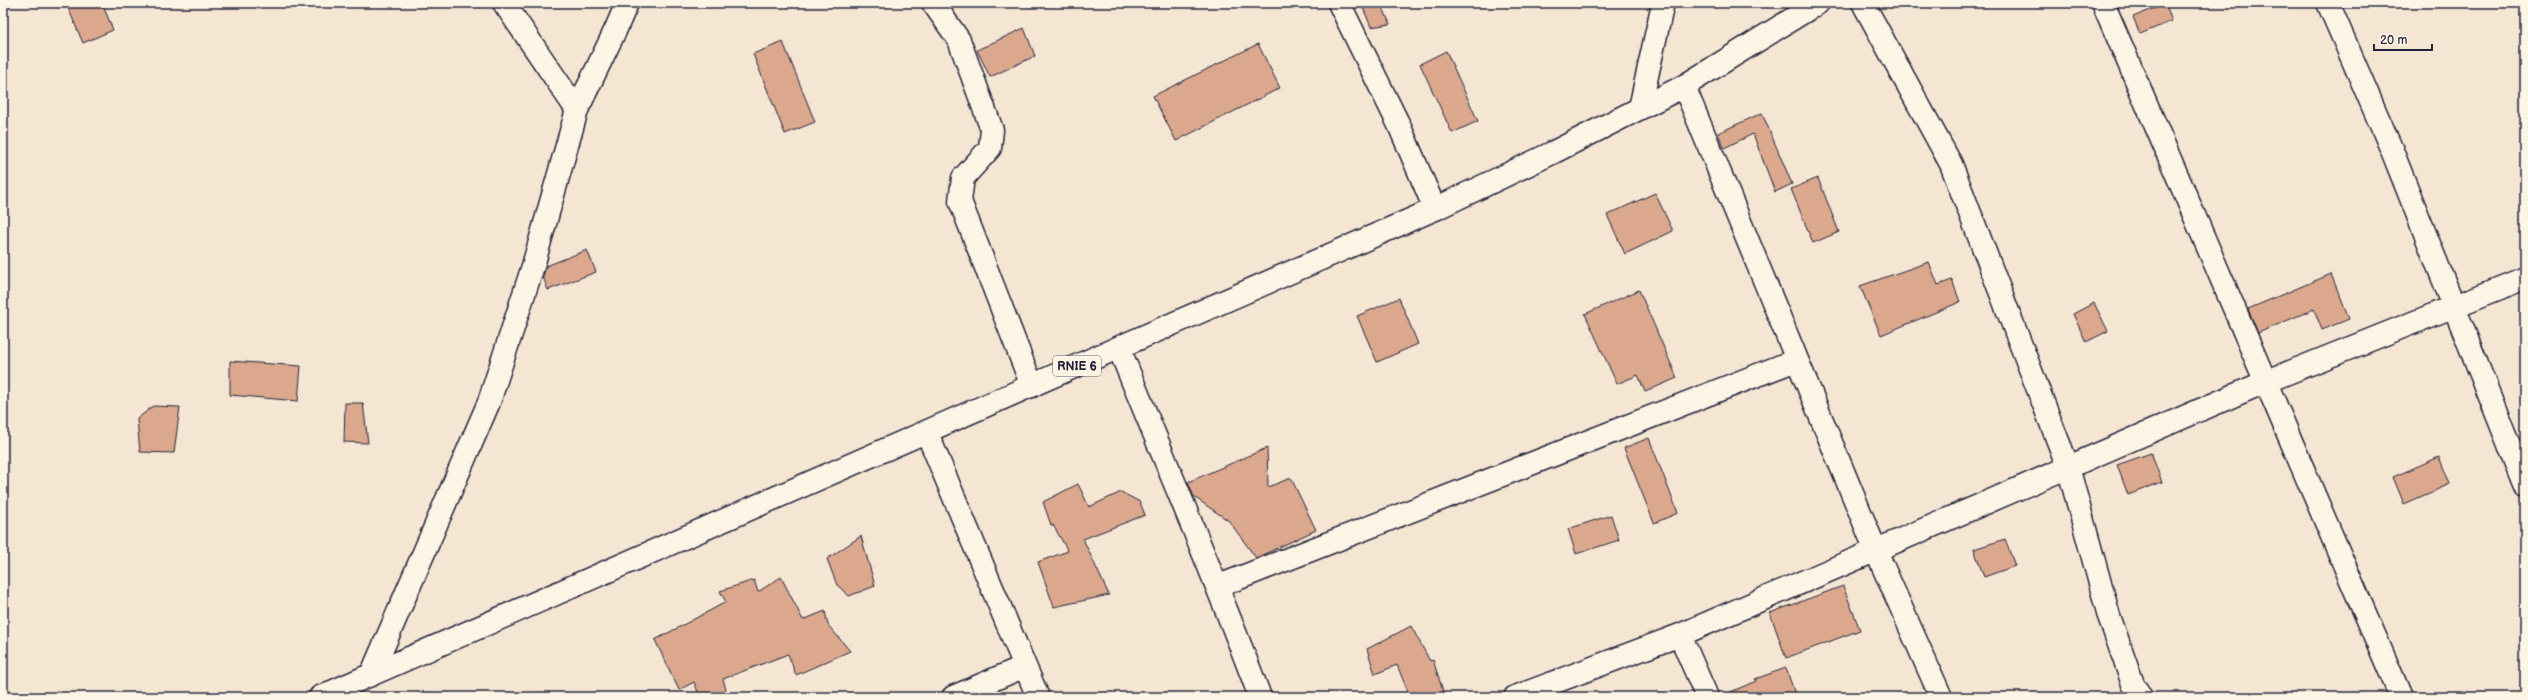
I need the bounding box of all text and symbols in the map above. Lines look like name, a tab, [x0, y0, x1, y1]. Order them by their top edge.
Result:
scale bar	[2374, 26, 2432, 52]
text: 20 m	[2380, 33, 2407, 48]
road number: RNIE 6	[1053, 356, 1101, 376]

